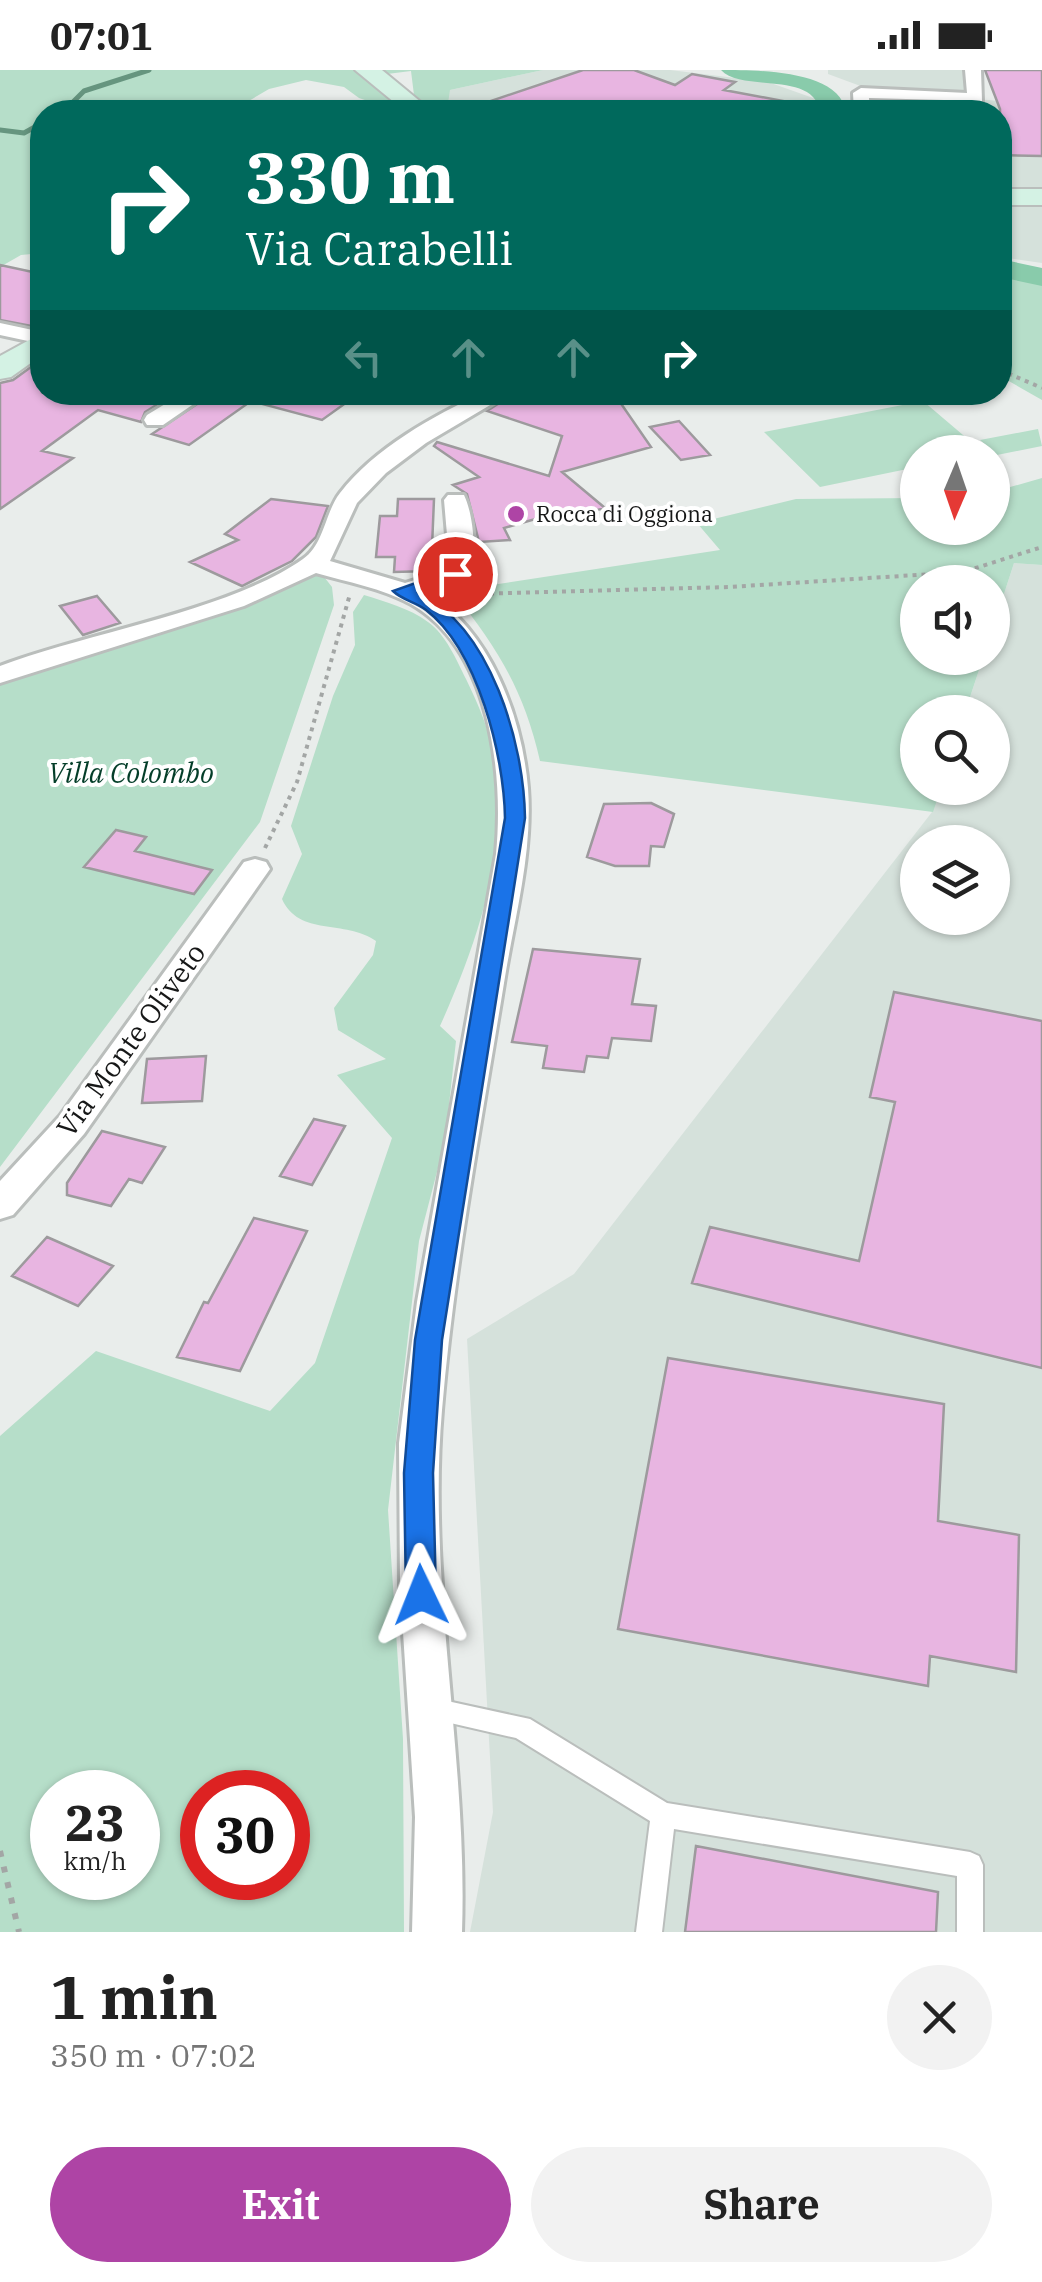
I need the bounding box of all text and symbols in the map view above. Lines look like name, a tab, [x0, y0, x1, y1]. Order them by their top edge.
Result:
text: 07:01	[50, 11, 153, 60]
text: 330 m	[245, 131, 455, 222]
icon: right	[80, 140, 210, 270]
text: Via Carabelli	[245, 219, 513, 277]
icon: left	[336, 330, 391, 385]
icon: ahead	[441, 330, 496, 385]
icon: ahead	[546, 330, 601, 385]
icon: right	[651, 330, 706, 385]
north arrow	[900, 435, 1010, 545]
map controls	[900, 435, 1010, 935]
place label: Rocca di Oggiona	[536, 499, 713, 528]
marker: Rocca di Oggiona	[505, 503, 527, 525]
pin	[413, 532, 498, 617]
icon: arrive	[428, 547, 483, 602]
button: sound	[900, 565, 1010, 675]
button: search	[900, 695, 1010, 805]
park label: Villa Colombo	[48, 754, 214, 791]
button: layers	[900, 825, 1010, 935]
street label: Via Monte Oliveto	[48, 935, 213, 1144]
position arrow	[369, 1543, 473, 1647]
speed limit sign: 30	[180, 1770, 310, 1900]
text: 23	[65, 1790, 125, 1855]
text: km/h	[63, 1844, 127, 1877]
text: 1 min	[50, 1957, 218, 2036]
button: close	[887, 1965, 992, 2070]
text: 350 m · 07:02	[50, 2034, 257, 2076]
button: Exit	[50, 2147, 511, 2262]
button: Share	[531, 2147, 992, 2262]

